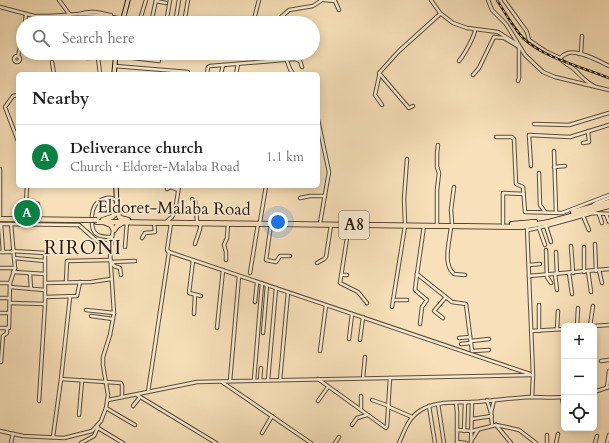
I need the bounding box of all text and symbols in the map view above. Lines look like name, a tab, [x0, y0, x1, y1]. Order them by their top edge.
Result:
search box	[16, 16, 320, 60]
icon: search	[30, 27, 52, 49]
text: Search here	[62, 28, 135, 48]
text: Nearby	[32, 87, 89, 110]
text: Deliverance church	[70, 138, 203, 158]
text: A	[40, 148, 50, 166]
text: 1.1 km	[266, 148, 304, 166]
text: Church · Eldoret-Malaba Road	[70, 158, 240, 176]
street label: Eldoret-Malaba Road	[97, 195, 251, 221]
pin: A	[14, 198, 40, 228]
road number: A8	[339, 211, 369, 239]
your location	[268, 212, 288, 232]
district label: RIRONI	[44, 235, 122, 261]
map controls	[561, 323, 597, 431]
button: +	[561, 323, 597, 359]
button: −	[561, 359, 597, 395]
button: locate	[561, 395, 597, 431]

